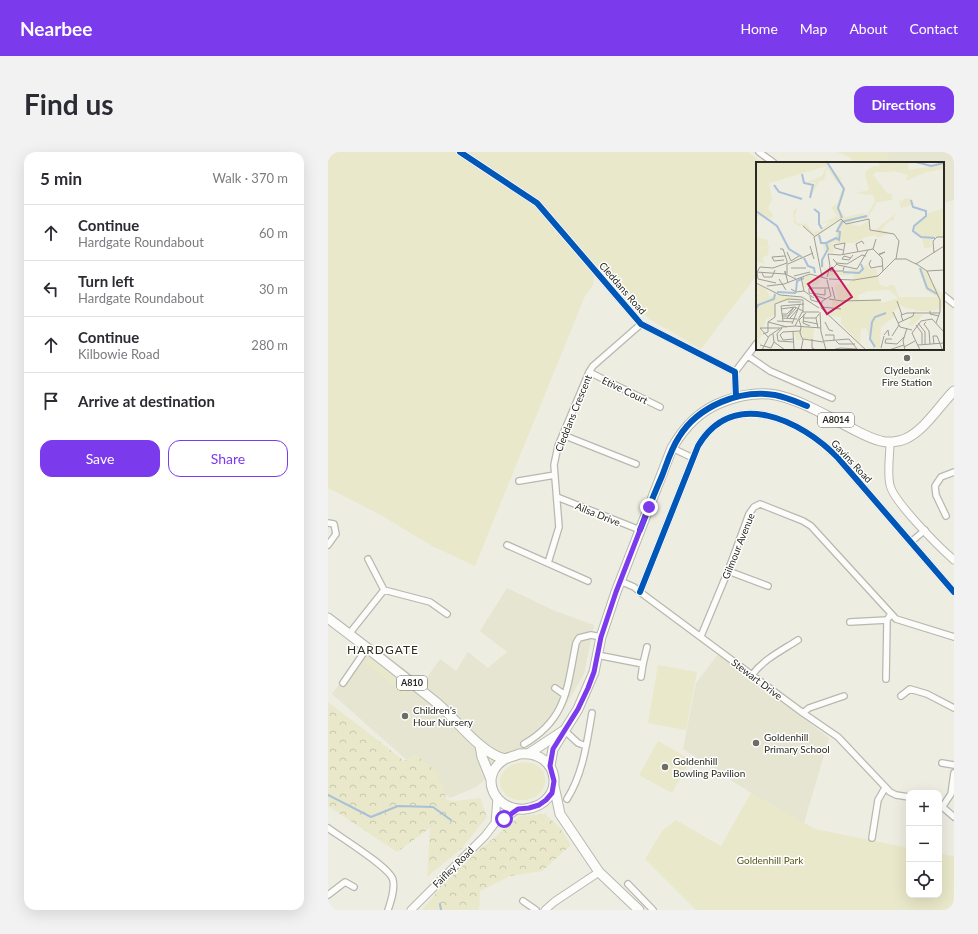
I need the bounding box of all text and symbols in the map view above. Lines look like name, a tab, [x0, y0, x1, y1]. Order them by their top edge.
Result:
text: Nearbee	[20, 17, 92, 40]
text: Home	[740, 20, 778, 37]
text: Map	[800, 20, 827, 37]
text: About	[849, 20, 887, 37]
text: Contact	[909, 20, 958, 37]
button: Directions	[854, 86, 954, 123]
text: Find us	[24, 87, 114, 121]
inset map	[756, 162, 944, 350]
text: 5 min	[40, 168, 82, 189]
text: Walk · 370 m	[212, 170, 288, 186]
text: Continue	[78, 216, 139, 234]
icon: ahead	[40, 222, 62, 244]
text: 60 m	[259, 225, 288, 241]
text: Hardgate Roundabout	[78, 234, 204, 250]
street label: Cleddans Road	[597, 259, 649, 317]
text: Turn left	[78, 272, 134, 290]
icon: left	[40, 278, 62, 300]
text: 30 m	[259, 281, 288, 297]
text: Hardgate Roundabout	[78, 290, 204, 306]
text: Continue	[78, 328, 139, 346]
icon: ahead	[40, 334, 62, 356]
text: 280 m	[251, 337, 288, 353]
text: Kilbowie Road	[78, 346, 160, 362]
marker: Clydebank Fire Station	[902, 353, 912, 363]
place label: Clydebank Fire Station	[882, 364, 932, 388]
street label: Cleddans Crescent	[552, 372, 594, 453]
street label: Etive Court	[600, 374, 650, 406]
icon: arrive	[40, 390, 62, 412]
text: Arrive at destination	[78, 392, 215, 410]
road number: A8014	[818, 413, 854, 427]
street label: Gavins Road	[829, 437, 875, 485]
button: Save	[40, 440, 160, 477]
button: Share	[168, 440, 288, 477]
route end	[640, 498, 658, 516]
street label: Ailsa Drive	[574, 500, 622, 528]
street label: Gilmour Avenue	[719, 511, 757, 581]
district label: HARDGATE	[347, 642, 419, 657]
street label: Stewart Drive	[729, 656, 785, 702]
road number: A810	[397, 676, 427, 690]
place label: Children’s Hour Nursery	[413, 704, 474, 728]
marker: Children’s Hour Nursery	[400, 711, 410, 721]
place label: Goldenhill Primary School	[764, 731, 830, 755]
marker: Goldenhill Primary School	[751, 738, 761, 748]
place label: Goldenhill Bowling Pavilion	[673, 755, 745, 779]
marker: Goldenhill Bowling Pavilion	[660, 762, 670, 772]
map controls	[906, 790, 942, 898]
button: +	[906, 790, 942, 826]
route start	[495, 810, 513, 828]
button: −	[906, 826, 942, 862]
street label: Faifley Road	[430, 844, 476, 890]
park label: Goldenhill Park	[737, 854, 804, 866]
button: locate	[906, 862, 942, 898]

